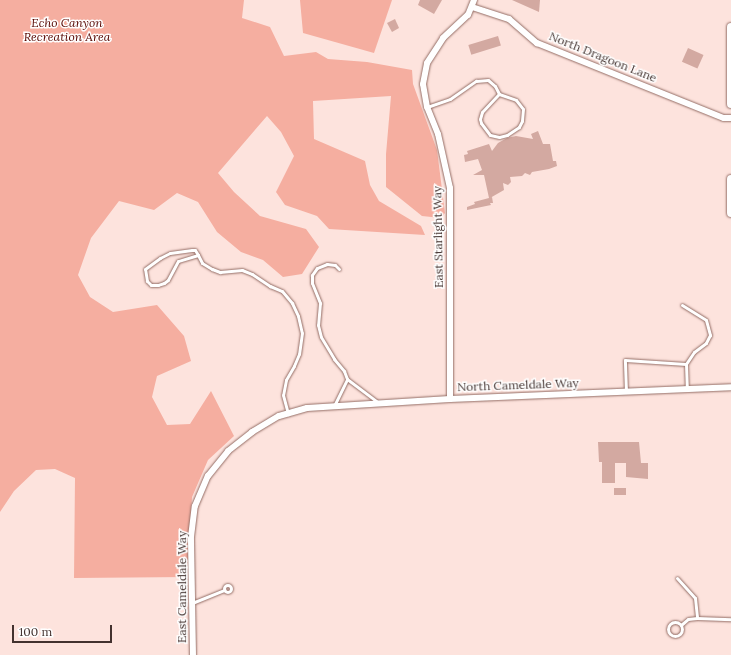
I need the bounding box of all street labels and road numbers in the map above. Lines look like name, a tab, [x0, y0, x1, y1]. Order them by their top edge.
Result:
street label: North Dragoon Lane	[547, 29, 659, 85]
street label: East Starlight Way	[430, 186, 446, 288]
street label: North Cameldale Way	[457, 376, 579, 394]
street label: East Cameldale Way	[175, 531, 189, 643]

